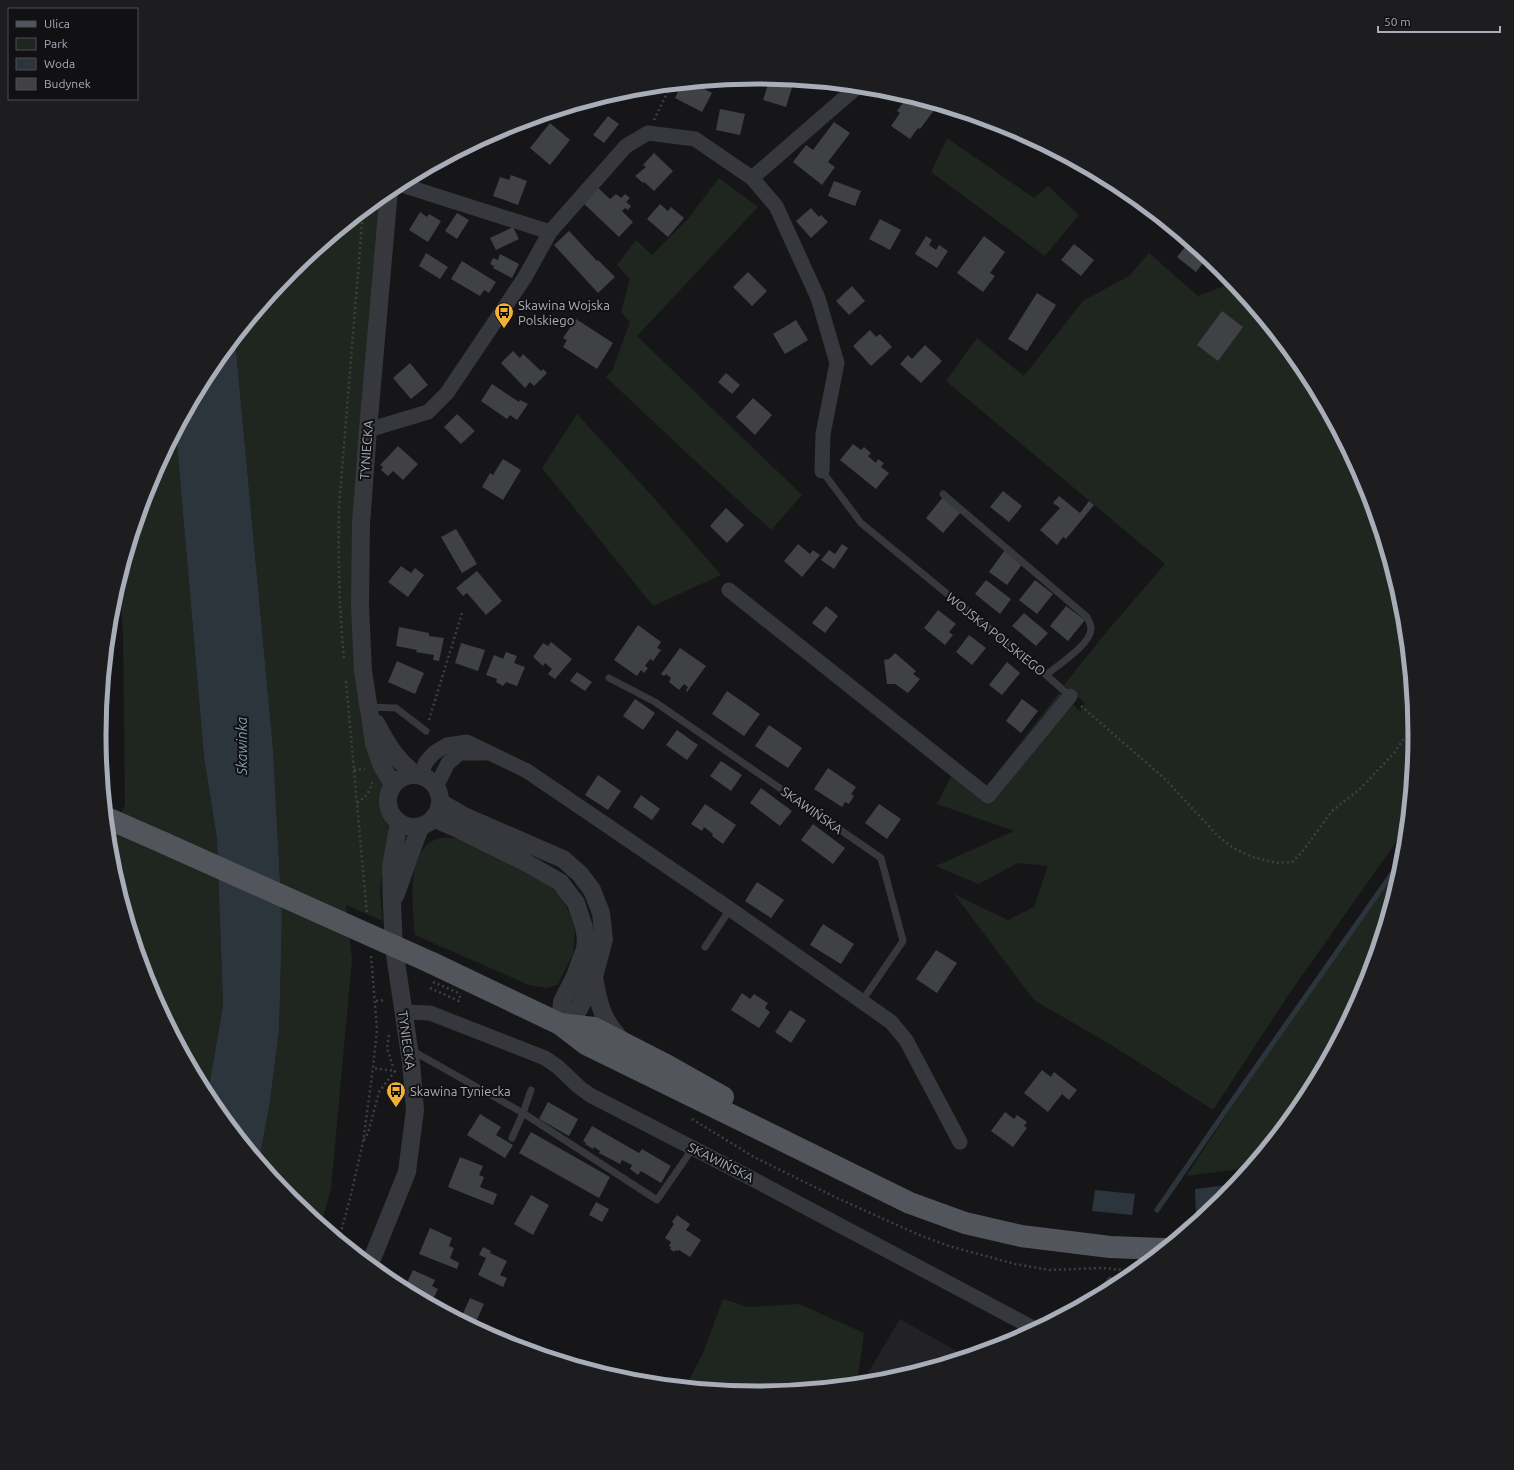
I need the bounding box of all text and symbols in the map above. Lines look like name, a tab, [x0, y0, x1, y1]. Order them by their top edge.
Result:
legend	[8, 8, 138, 100]
scale bar	[1378, 8, 1500, 34]
text: 50 m	[1384, 15, 1411, 28]
text: Ulica	[44, 17, 70, 30]
text: Park	[44, 37, 68, 50]
text: Woda	[44, 57, 75, 70]
text: Budynek	[44, 77, 91, 90]
place label: Skawina Wojska Polskiego	[518, 298, 610, 327]
bus stop icon: Skawina Wojska Polskiego	[493, 301, 515, 329]
street label: TYNIECKA	[357, 419, 375, 480]
street label: WOJSKA POLSKIEGO	[944, 590, 1048, 678]
water label: Skawinka	[234, 716, 250, 776]
street label: SKAWIŃSKA	[779, 783, 846, 837]
street label: TYNIECKA	[396, 1010, 418, 1071]
bus stop icon: Skawina Tyniecka	[385, 1080, 407, 1108]
place label: Skawina Tyniecka	[410, 1084, 511, 1098]
street label: SKAWIŃSKA	[686, 1139, 757, 1185]

